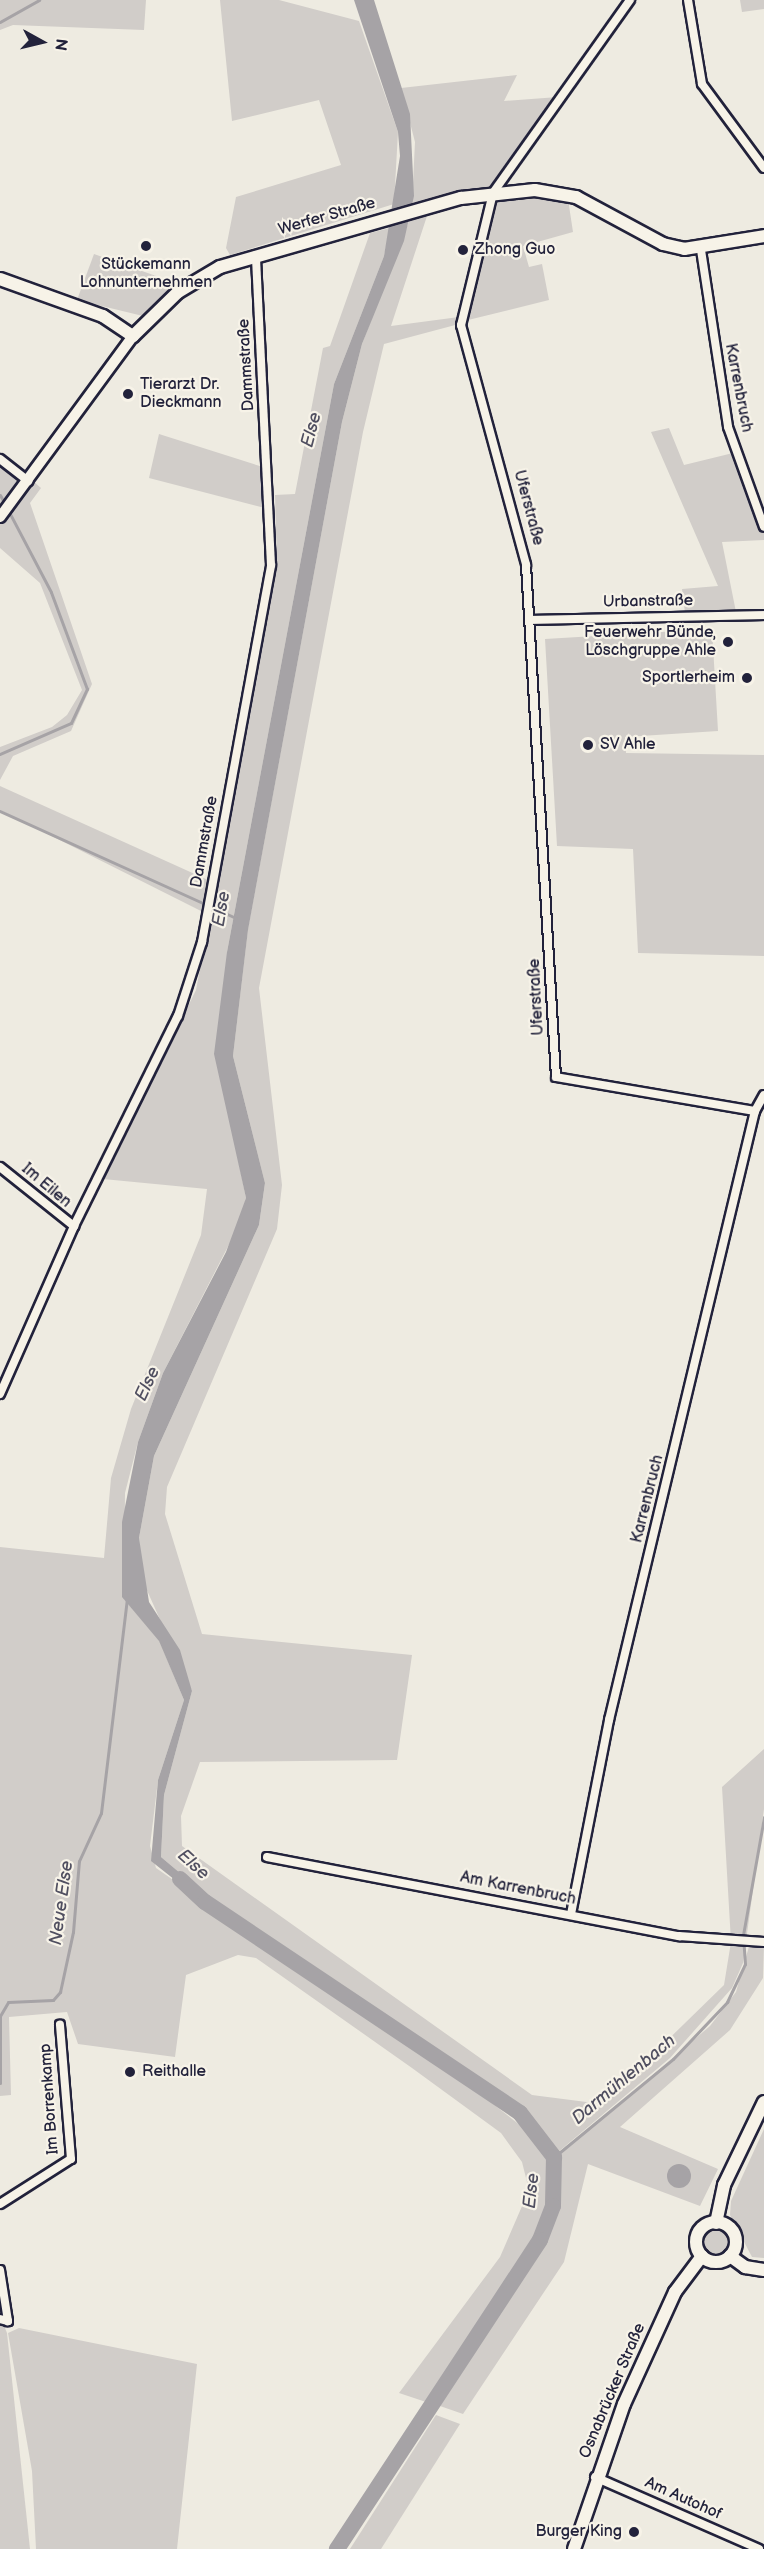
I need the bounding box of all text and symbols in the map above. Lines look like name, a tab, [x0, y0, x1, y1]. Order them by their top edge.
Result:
north arrow	[12, 12, 72, 72]
text: N	[50, 37, 71, 52]
street label: Werfer Straße	[276, 194, 378, 240]
marker: Stückemann Lohnunternehmen	[139, 239, 153, 253]
place label: Zhong Guo	[475, 240, 555, 260]
marker: Zhong Guo	[456, 243, 470, 257]
place label: Stückemann Lohnunternehmen	[80, 255, 212, 293]
street label: Dammstraße	[235, 318, 259, 412]
street label: Karrenbruch	[720, 342, 756, 434]
place label: Tierarzt Dr. Dieckmann	[140, 375, 222, 413]
marker: Tierarzt Dr. Dieckmann	[121, 387, 135, 401]
water label: Else	[297, 410, 327, 450]
street label: Uferstraße	[509, 468, 547, 548]
street label: Urbanstraße	[603, 592, 693, 612]
place label: Feuerwehr Bünde, Löschgruppe Ahle	[584, 623, 716, 661]
marker: Feuerwehr Bünde, Löschgruppe Ahle	[721, 635, 735, 649]
place label: Sportlerheim	[642, 668, 735, 688]
marker: Sportlerheim	[740, 671, 754, 685]
place label: SV Ahle	[600, 735, 655, 755]
marker: SV Ahle	[581, 738, 595, 752]
street label: Dammstraße	[187, 795, 223, 889]
water label: Else	[208, 890, 236, 928]
street label: Uferstraße	[525, 958, 549, 1036]
street label: Im Eilen	[17, 1160, 75, 1212]
water label: Else	[131, 1363, 165, 1405]
street label: Karrenbruch	[628, 1453, 668, 1545]
water label: Else	[173, 1845, 213, 1885]
water label: Neue Else	[45, 1860, 79, 1946]
street label: Am Karrenbruch	[459, 1868, 577, 1910]
water label: Darmühlenbach	[568, 2030, 680, 2130]
street label: Im Borrenkamp	[37, 2043, 63, 2155]
place label: Reithalle	[142, 2062, 206, 2082]
marker: Reithalle	[123, 2065, 137, 2079]
water label: Else	[519, 2172, 545, 2210]
street label: Osnabrücker Straße	[576, 2320, 650, 2462]
street label: Am Autohof	[642, 2474, 724, 2524]
place label: Burger King	[536, 2522, 622, 2542]
marker: Burger King	[627, 2525, 641, 2539]

